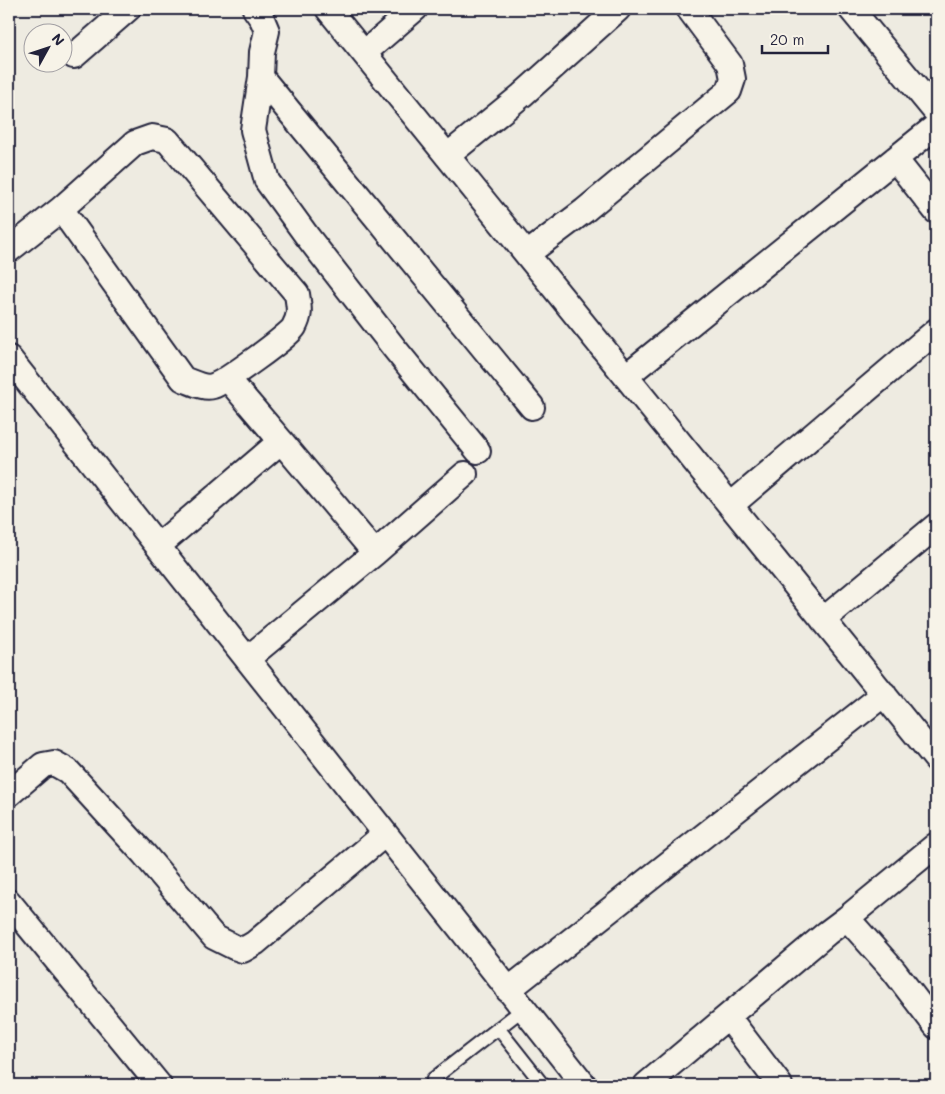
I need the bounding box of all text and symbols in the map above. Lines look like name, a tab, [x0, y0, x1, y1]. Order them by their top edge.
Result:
north arrow	[22, 22, 72, 72]
scale bar	[762, 22, 829, 54]
text: N	[48, 29, 69, 50]
text: 20 m	[770, 29, 804, 49]

